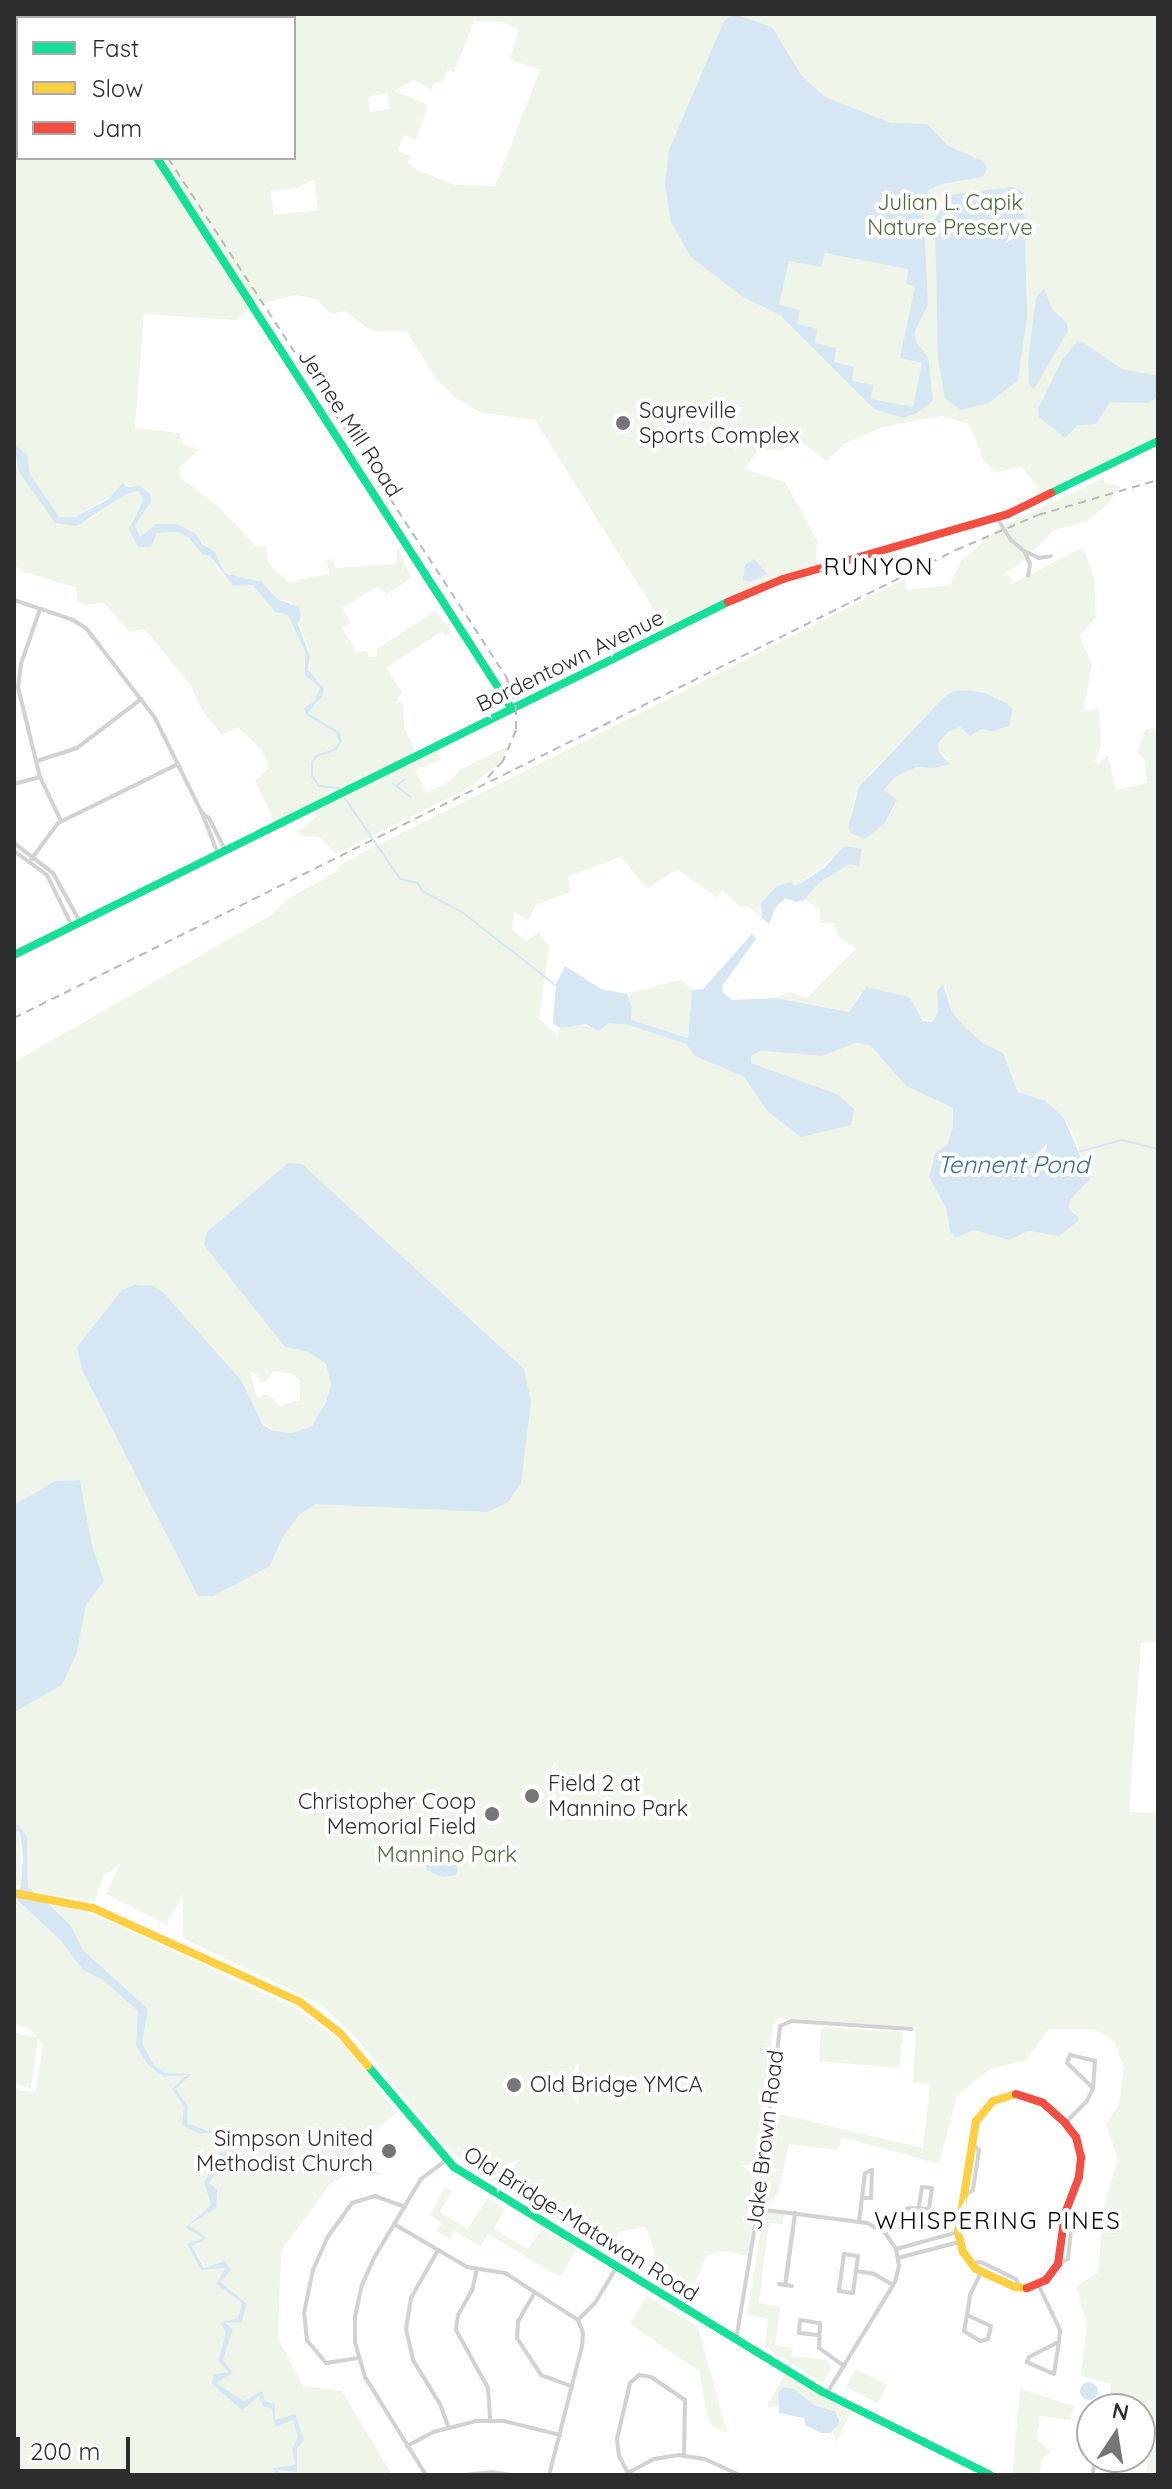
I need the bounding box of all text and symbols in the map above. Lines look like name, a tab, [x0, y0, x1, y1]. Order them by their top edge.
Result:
legend	[16, 16, 296, 160]
text: Fast	[92, 33, 139, 63]
text: Slow	[92, 73, 143, 103]
text: Jam	[92, 113, 142, 143]
park label: Julian L. Capik Nature Preserve	[867, 189, 1033, 240]
street label: Jernee Mill Road	[292, 344, 408, 502]
place label: Sayreville Sports Complex	[639, 397, 799, 448]
marker: Sayreville Sports Complex	[614, 414, 632, 432]
district label: RUNYON	[823, 553, 935, 581]
street label: Bordentown Avenue	[472, 604, 668, 718]
water label: Tennent Pond	[937, 1151, 1089, 1179]
place label: Field 2 at Mannino Park	[548, 1770, 688, 1822]
marker: Field 2 at Mannino Park	[523, 1787, 541, 1805]
place label: Christopher Coop Memorial Field	[298, 1788, 476, 1840]
marker: Christopher Coop Memorial Field	[483, 1805, 501, 1823]
park label: Mannino Park	[377, 1842, 517, 1868]
street label: Jake Brown Road	[741, 2049, 789, 2231]
place label: Old Bridge YMCA	[530, 2072, 703, 2098]
marker: Old Bridge YMCA	[505, 2076, 523, 2094]
place label: Simpson United Methodist Church	[196, 2125, 373, 2176]
street label: Old Bridge-Matawan Road	[459, 2141, 703, 2307]
marker: Simpson United Methodist Church	[380, 2142, 398, 2160]
district label: WHISPERING PINES	[874, 2207, 1122, 2235]
north arrow	[1076, 2393, 1156, 2473]
text: N	[1110, 2396, 1131, 2427]
scale bar	[20, 2421, 134, 2471]
text: 200 m	[30, 2436, 100, 2466]

